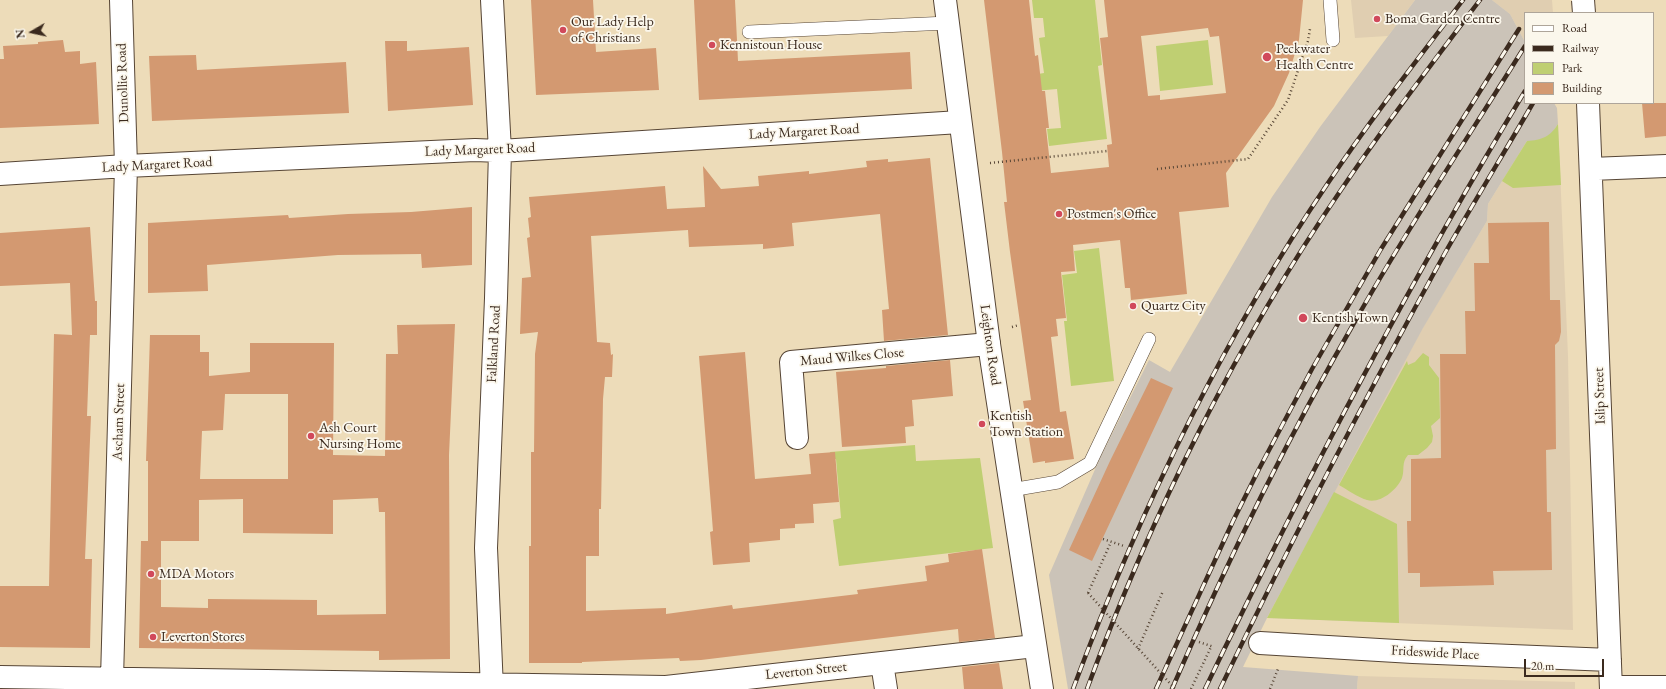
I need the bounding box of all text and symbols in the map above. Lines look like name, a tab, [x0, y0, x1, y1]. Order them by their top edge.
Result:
place label: Boma Garden Centre	[1385, 11, 1500, 27]
north arrow	[12, 12, 52, 52]
legend	[1524, 12, 1654, 104]
place label: Our Lady Help of Christians	[571, 14, 654, 46]
marker: Boma Garden Centre	[1372, 14, 1382, 24]
text: Road	[1562, 20, 1587, 36]
marker: Our Lady Help of Christians	[558, 25, 568, 35]
text: N	[13, 28, 28, 39]
place label: Kennistoun House	[720, 37, 822, 53]
marker: Kennistoun House	[707, 40, 717, 50]
text: Railway	[1562, 40, 1599, 56]
place label: Peckwater Health Centre	[1276, 41, 1353, 74]
street label: Dunollie Road	[113, 43, 133, 123]
marker: Peckwater Health Centre	[1261, 51, 1273, 63]
text: Park	[1562, 60, 1582, 76]
text: Building	[1562, 80, 1602, 96]
street label: Lady Margaret Road	[748, 121, 860, 143]
street label: Lady Margaret Road	[424, 140, 536, 160]
street label: Lady Margaret Road	[101, 154, 213, 176]
place label: Postmen's Office	[1067, 206, 1156, 222]
marker: Postmen's Office	[1054, 209, 1064, 219]
place label: Quartz City	[1141, 298, 1206, 314]
marker: Quartz City	[1128, 301, 1138, 311]
street label: Leighton Road	[976, 304, 1004, 386]
street label: Falkland Road	[484, 305, 504, 383]
place label: Kentish Town	[1312, 310, 1388, 326]
marker: Kentish Town	[1297, 312, 1309, 324]
street label: Maud Wilkes Close	[799, 344, 905, 370]
street label: Islip Street	[1591, 367, 1609, 425]
street label: Ascham Street	[109, 383, 129, 461]
place label: Kentish Town Station	[990, 408, 1063, 440]
marker: Kentish Town Station	[977, 419, 987, 429]
place label: Ash Court Nursing Home	[319, 420, 401, 452]
marker: Ash Court Nursing Home	[306, 431, 316, 441]
place label: MDA Motors	[159, 566, 234, 582]
marker: MDA Motors	[146, 569, 156, 579]
place label: Leverton Stores	[161, 629, 245, 645]
marker: Leverton Stores	[148, 632, 158, 642]
street label: Frideswide Place	[1390, 642, 1480, 664]
scale bar	[1526, 651, 1606, 677]
street label: Leverton Street	[764, 658, 848, 684]
text: 20 m	[1531, 658, 1554, 674]

